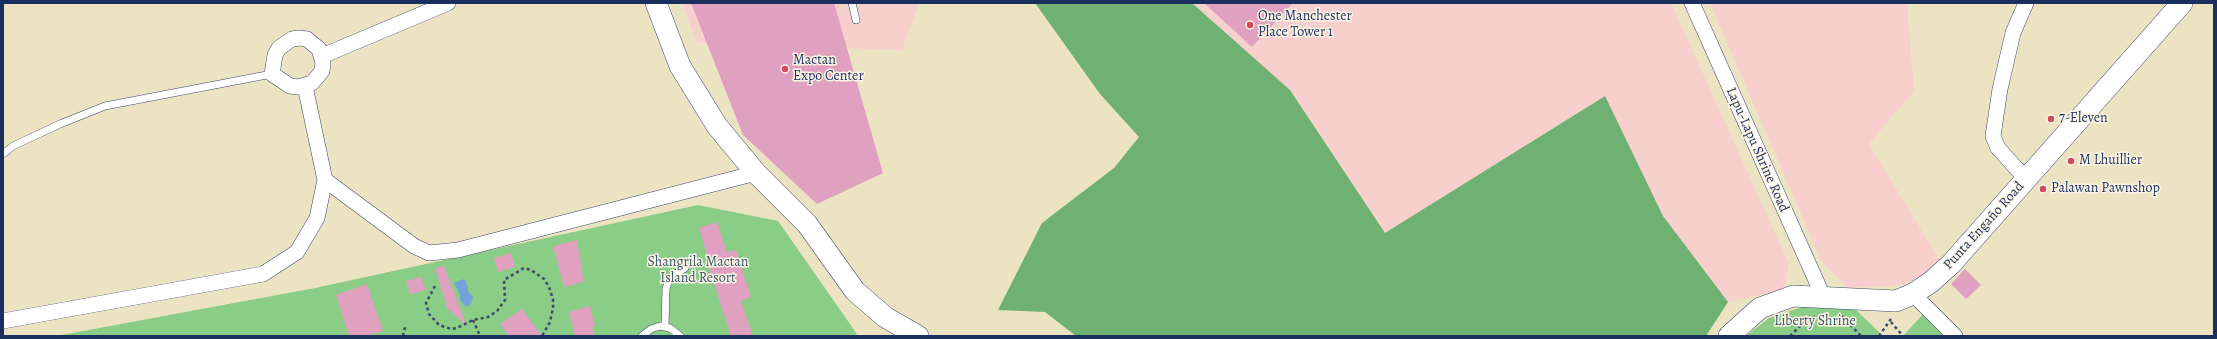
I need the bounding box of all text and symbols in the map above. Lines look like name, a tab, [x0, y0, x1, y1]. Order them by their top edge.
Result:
place label: One Manchester Place Tower 1	[1258, 9, 1352, 42]
marker: One Manchester Place Tower 1	[1245, 20, 1255, 30]
place label: Mactan Expo Center	[793, 53, 864, 86]
marker: Mactan Expo Center	[780, 64, 790, 74]
street label: Lapu-Lapu Shrine Road	[1722, 85, 1792, 215]
place label: 7-Eleven	[2059, 111, 2108, 127]
marker: 7-Eleven	[2046, 114, 2056, 124]
place label: M Lhuillier	[2079, 153, 2142, 169]
marker: M Lhuillier	[2066, 156, 2076, 166]
street label: Punta Engaño Road	[1940, 179, 2028, 273]
place label: Palawan Pawnshop	[2051, 181, 2160, 197]
marker: Palawan Pawnshop	[2038, 184, 2048, 194]
park label: Shangrila Mactan Island Resort	[648, 255, 748, 288]
park label: Liberty Shrine	[1774, 314, 1856, 330]

